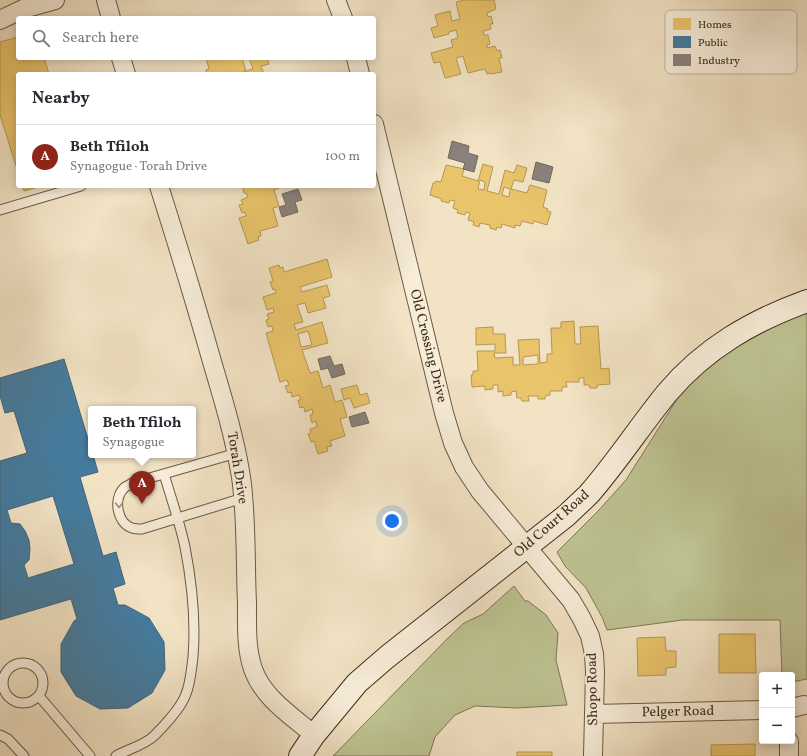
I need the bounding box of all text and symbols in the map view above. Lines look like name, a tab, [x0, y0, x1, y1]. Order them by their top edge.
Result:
legend	[665, 10, 797, 74]
search box	[16, 16, 376, 60]
text: Homes	[698, 18, 732, 33]
icon: search	[30, 27, 52, 49]
text: Search here	[62, 28, 139, 49]
text: Public	[698, 36, 728, 51]
text: Industry	[698, 54, 740, 69]
text: Nearby	[32, 87, 90, 110]
text: Beth Tfiloh	[70, 137, 149, 158]
text: A	[40, 148, 50, 166]
text: 100 m	[325, 148, 360, 166]
text: Synagogue · Torah Drive	[70, 158, 207, 176]
street label: Old Crossing Drive	[405, 287, 451, 405]
popup	[88, 406, 196, 458]
text: Beth Tfiloh	[102, 413, 182, 434]
street label: Torah Drive	[222, 431, 252, 506]
text: Synagogue	[102, 434, 165, 452]
pin: A	[129, 471, 155, 504]
street label: Old Court Road	[510, 486, 594, 562]
one-way arrow	[115, 502, 123, 508]
your location	[382, 511, 402, 531]
street label: Shopo Road	[583, 652, 603, 726]
map controls	[759, 672, 795, 744]
button: +	[759, 672, 795, 708]
street label: Pelger Road	[641, 702, 715, 722]
button: −	[759, 708, 795, 744]

